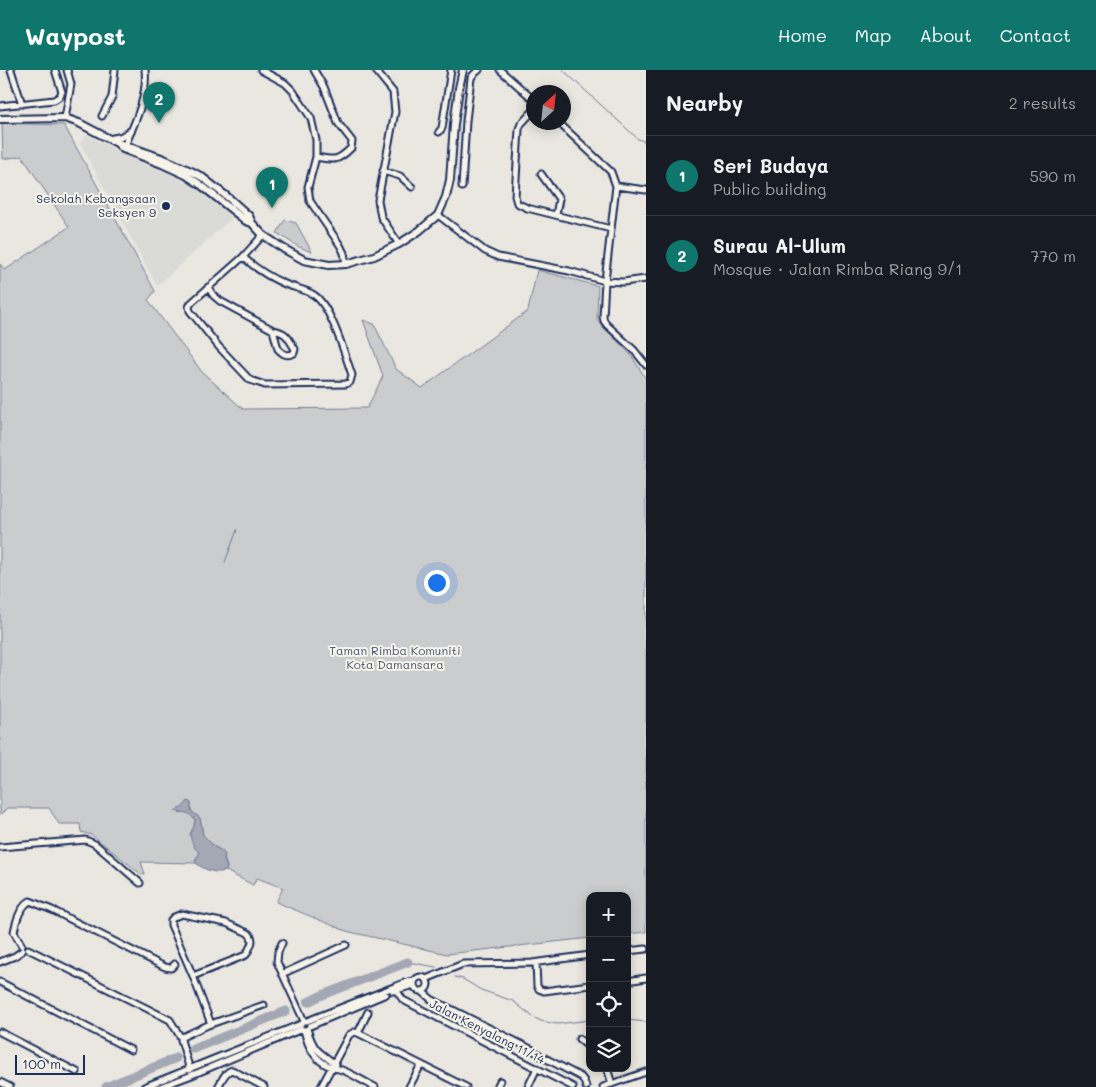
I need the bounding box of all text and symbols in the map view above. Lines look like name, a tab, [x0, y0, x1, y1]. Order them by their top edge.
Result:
text: Waypost	[25, 20, 126, 51]
text: Home	[778, 23, 827, 47]
text: Map	[855, 23, 891, 47]
text: About	[919, 23, 972, 47]
text: Contact	[1000, 23, 1071, 47]
pin: 2	[143, 82, 175, 123]
north arrow	[526, 85, 571, 130]
text: Nearby	[666, 89, 743, 116]
text: 2 results	[1009, 92, 1076, 113]
text: Seri Budaya	[713, 153, 829, 178]
text: 1	[678, 165, 686, 186]
text: 590 m	[1029, 165, 1076, 186]
pin: 1	[256, 167, 288, 208]
text: Public building	[713, 178, 826, 199]
place label: Sekolah Kebangsaan Seksyen 9	[36, 190, 156, 220]
marker: Sekolah Kebangsaan Seksyen 9	[160, 200, 172, 212]
text: Surau Al-Ulum	[713, 233, 846, 258]
text: 2	[678, 245, 686, 266]
text: 770 m	[1030, 245, 1076, 266]
text: Mosque · Jalan Rimba Riang 9/1	[713, 258, 962, 279]
your location	[424, 570, 450, 596]
park label: Taman Rimba Komuniti Kota Damansara	[329, 642, 461, 672]
map controls	[586, 892, 631, 1072]
button: +	[586, 892, 631, 937]
button: −	[586, 937, 631, 982]
button: locate	[586, 982, 631, 1027]
street label: Jalan Kenyalang 11/14	[427, 995, 548, 1067]
button: layers	[586, 1027, 631, 1072]
scale bar	[15, 1052, 85, 1075]
text: 100 m	[22, 1054, 61, 1073]

